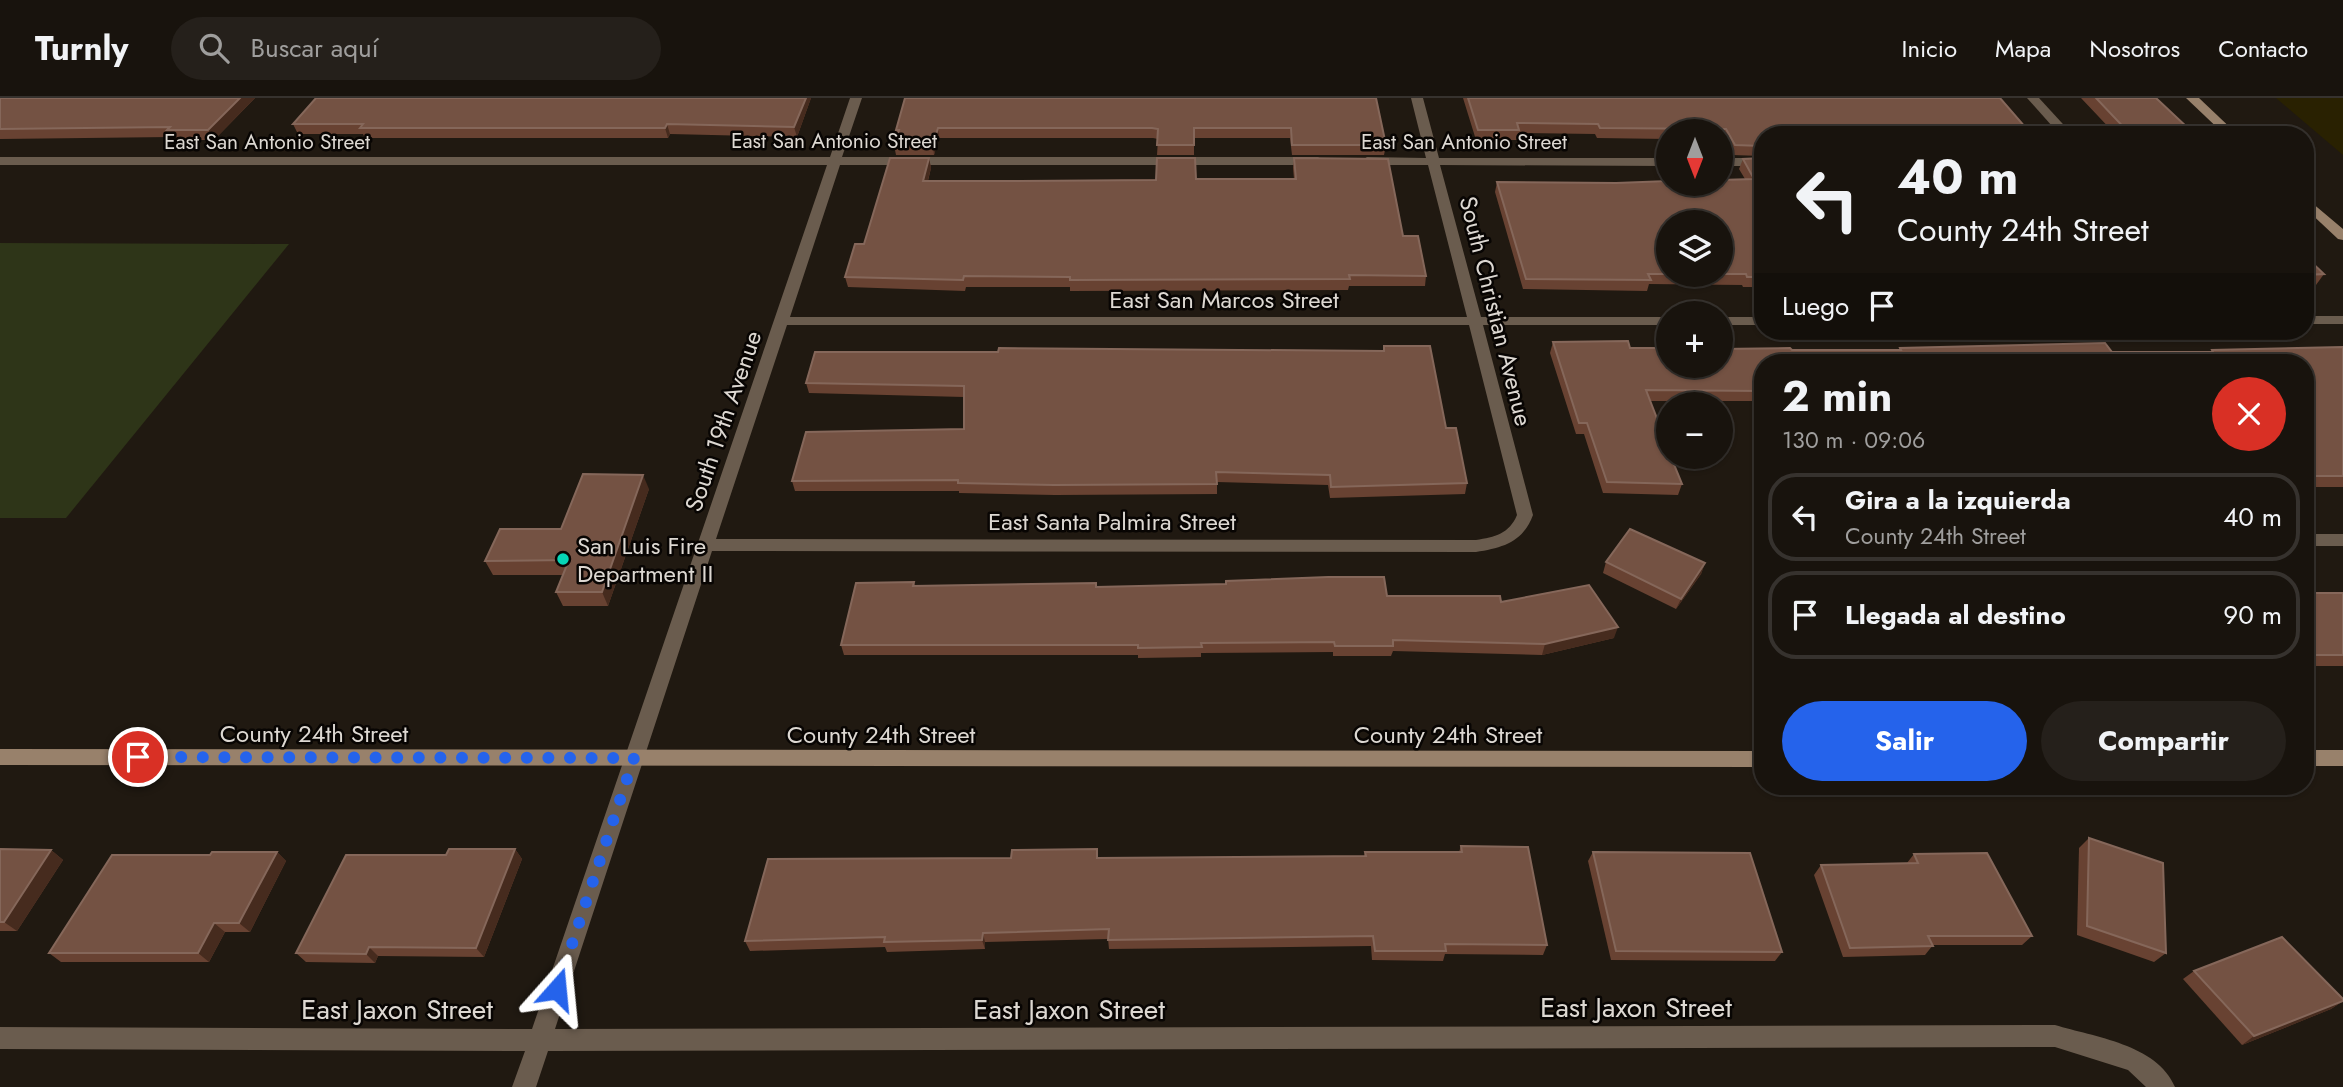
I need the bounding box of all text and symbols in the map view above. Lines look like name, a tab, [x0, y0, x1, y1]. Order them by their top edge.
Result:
search box	[171, 17, 661, 80]
text: Turnly	[35, 25, 129, 72]
icon: search	[195, 29, 233, 67]
text: Buscar aquí	[251, 29, 379, 67]
text: Inicio	[1902, 31, 1957, 66]
text: Mapa	[1995, 31, 2051, 66]
text: Nosotros	[2089, 31, 2180, 66]
text: Contacto	[2218, 31, 2308, 66]
north arrow	[1656, 119, 1732, 196]
map controls	[1656, 119, 1733, 469]
street label: East San Antonio Street	[731, 126, 937, 156]
street label: East San Antonio Street	[164, 127, 370, 157]
street label: East San Antonio Street	[1361, 127, 1567, 157]
text: 40 m	[1897, 142, 2019, 212]
icon: left	[1782, 154, 1873, 245]
street label: South Christian Avenue	[1451, 192, 1541, 430]
text: County 24th Street	[1897, 207, 2149, 253]
button: layers	[1656, 210, 1733, 287]
street label: East San Marcos Street	[1109, 282, 1339, 317]
text: Luego	[1782, 287, 1849, 325]
icon: arrive	[1863, 287, 1901, 325]
button: +	[1656, 301, 1733, 378]
street label: South 19th Avenue	[676, 326, 770, 516]
text: 2 min	[1782, 366, 1892, 427]
button: close	[2212, 377, 2286, 451]
button: −	[1656, 392, 1733, 469]
text: 130 m · 09:06	[1782, 423, 1925, 457]
text: Gira a la izquierda	[1845, 481, 2071, 519]
icon: left	[1786, 498, 1824, 536]
text: 40 m	[2223, 498, 2282, 536]
street label: East Santa Palmira Street	[988, 504, 1236, 539]
text: County 24th Street	[1845, 519, 2026, 553]
place label: San Luis Fire Department II	[577, 528, 713, 591]
marker: San Luis Fire Department II	[555, 551, 571, 567]
icon: arrive	[1786, 596, 1824, 634]
text: Llegada al destino	[1845, 596, 2066, 634]
text: 90 m	[2223, 596, 2282, 634]
button: Salir	[1782, 701, 2027, 781]
button: Compartir	[2041, 701, 2286, 781]
street label: County 24th Street	[220, 716, 409, 751]
street label: County 24th Street	[787, 717, 976, 752]
street label: County 24th Street	[1354, 717, 1543, 752]
pin	[108, 727, 168, 787]
icon: arrive	[119, 738, 157, 776]
position arrow	[520, 952, 594, 1026]
street label: East Jaxon Street	[1540, 987, 1732, 1028]
street label: East Jaxon Street	[301, 989, 493, 1030]
street label: East Jaxon Street	[973, 989, 1165, 1030]

